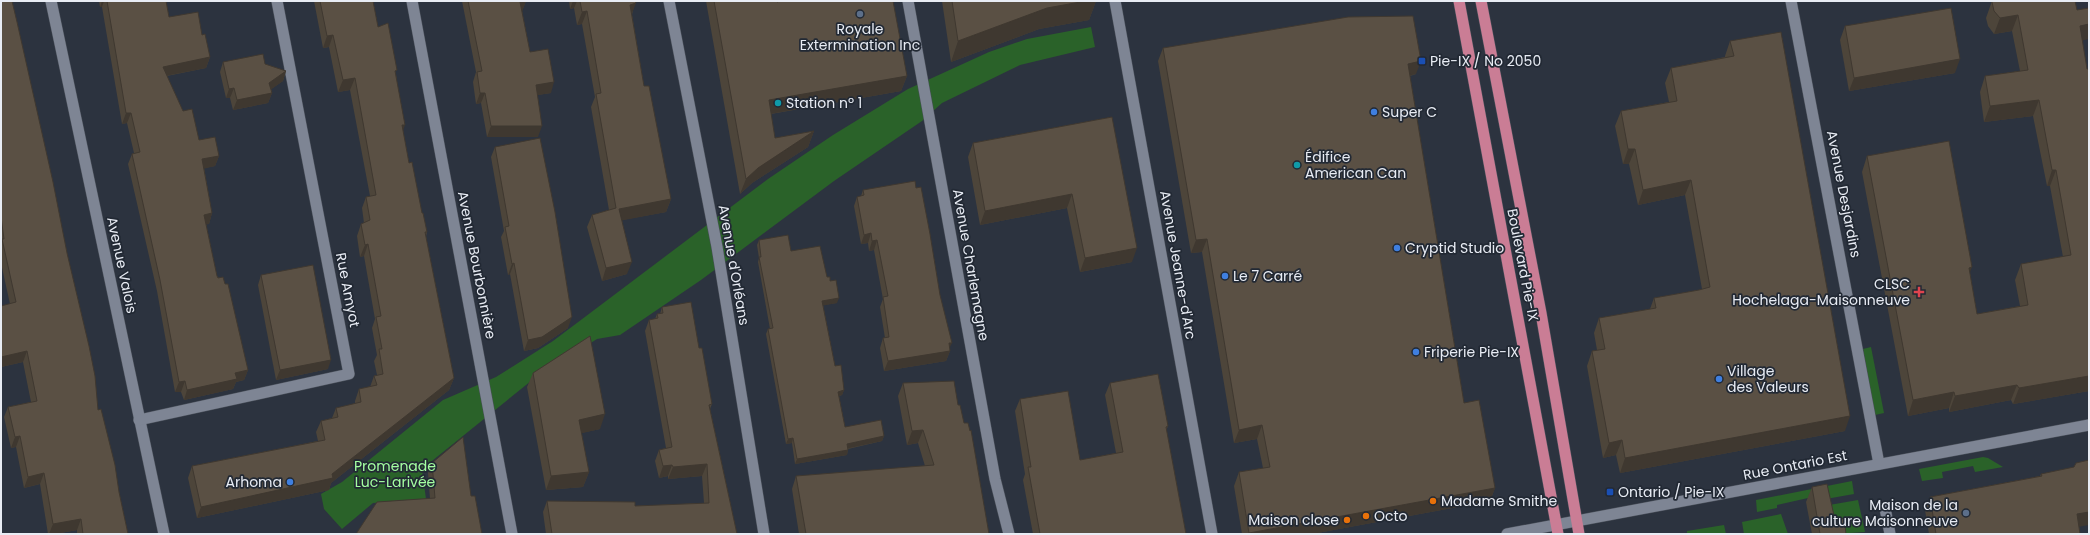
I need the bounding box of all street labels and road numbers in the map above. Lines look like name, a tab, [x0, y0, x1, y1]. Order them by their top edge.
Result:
street label: Avenue Desjardins	[1822, 129, 1866, 259]
street label: Avenue Charlemagne	[948, 187, 994, 343]
street label: Avenue Bourbonnière	[453, 189, 501, 341]
street label: Avenue Jeanne-d'Arc	[1155, 189, 1201, 341]
street label: Avenue d'Orléans	[714, 203, 754, 327]
street label: Boulevard Pie-IX	[1502, 207, 1544, 323]
street label: Avenue Valois	[102, 215, 142, 315]
street label: Rue Amyot	[331, 251, 365, 329]
street label: Rue Ontario Est	[1741, 445, 1849, 485]

